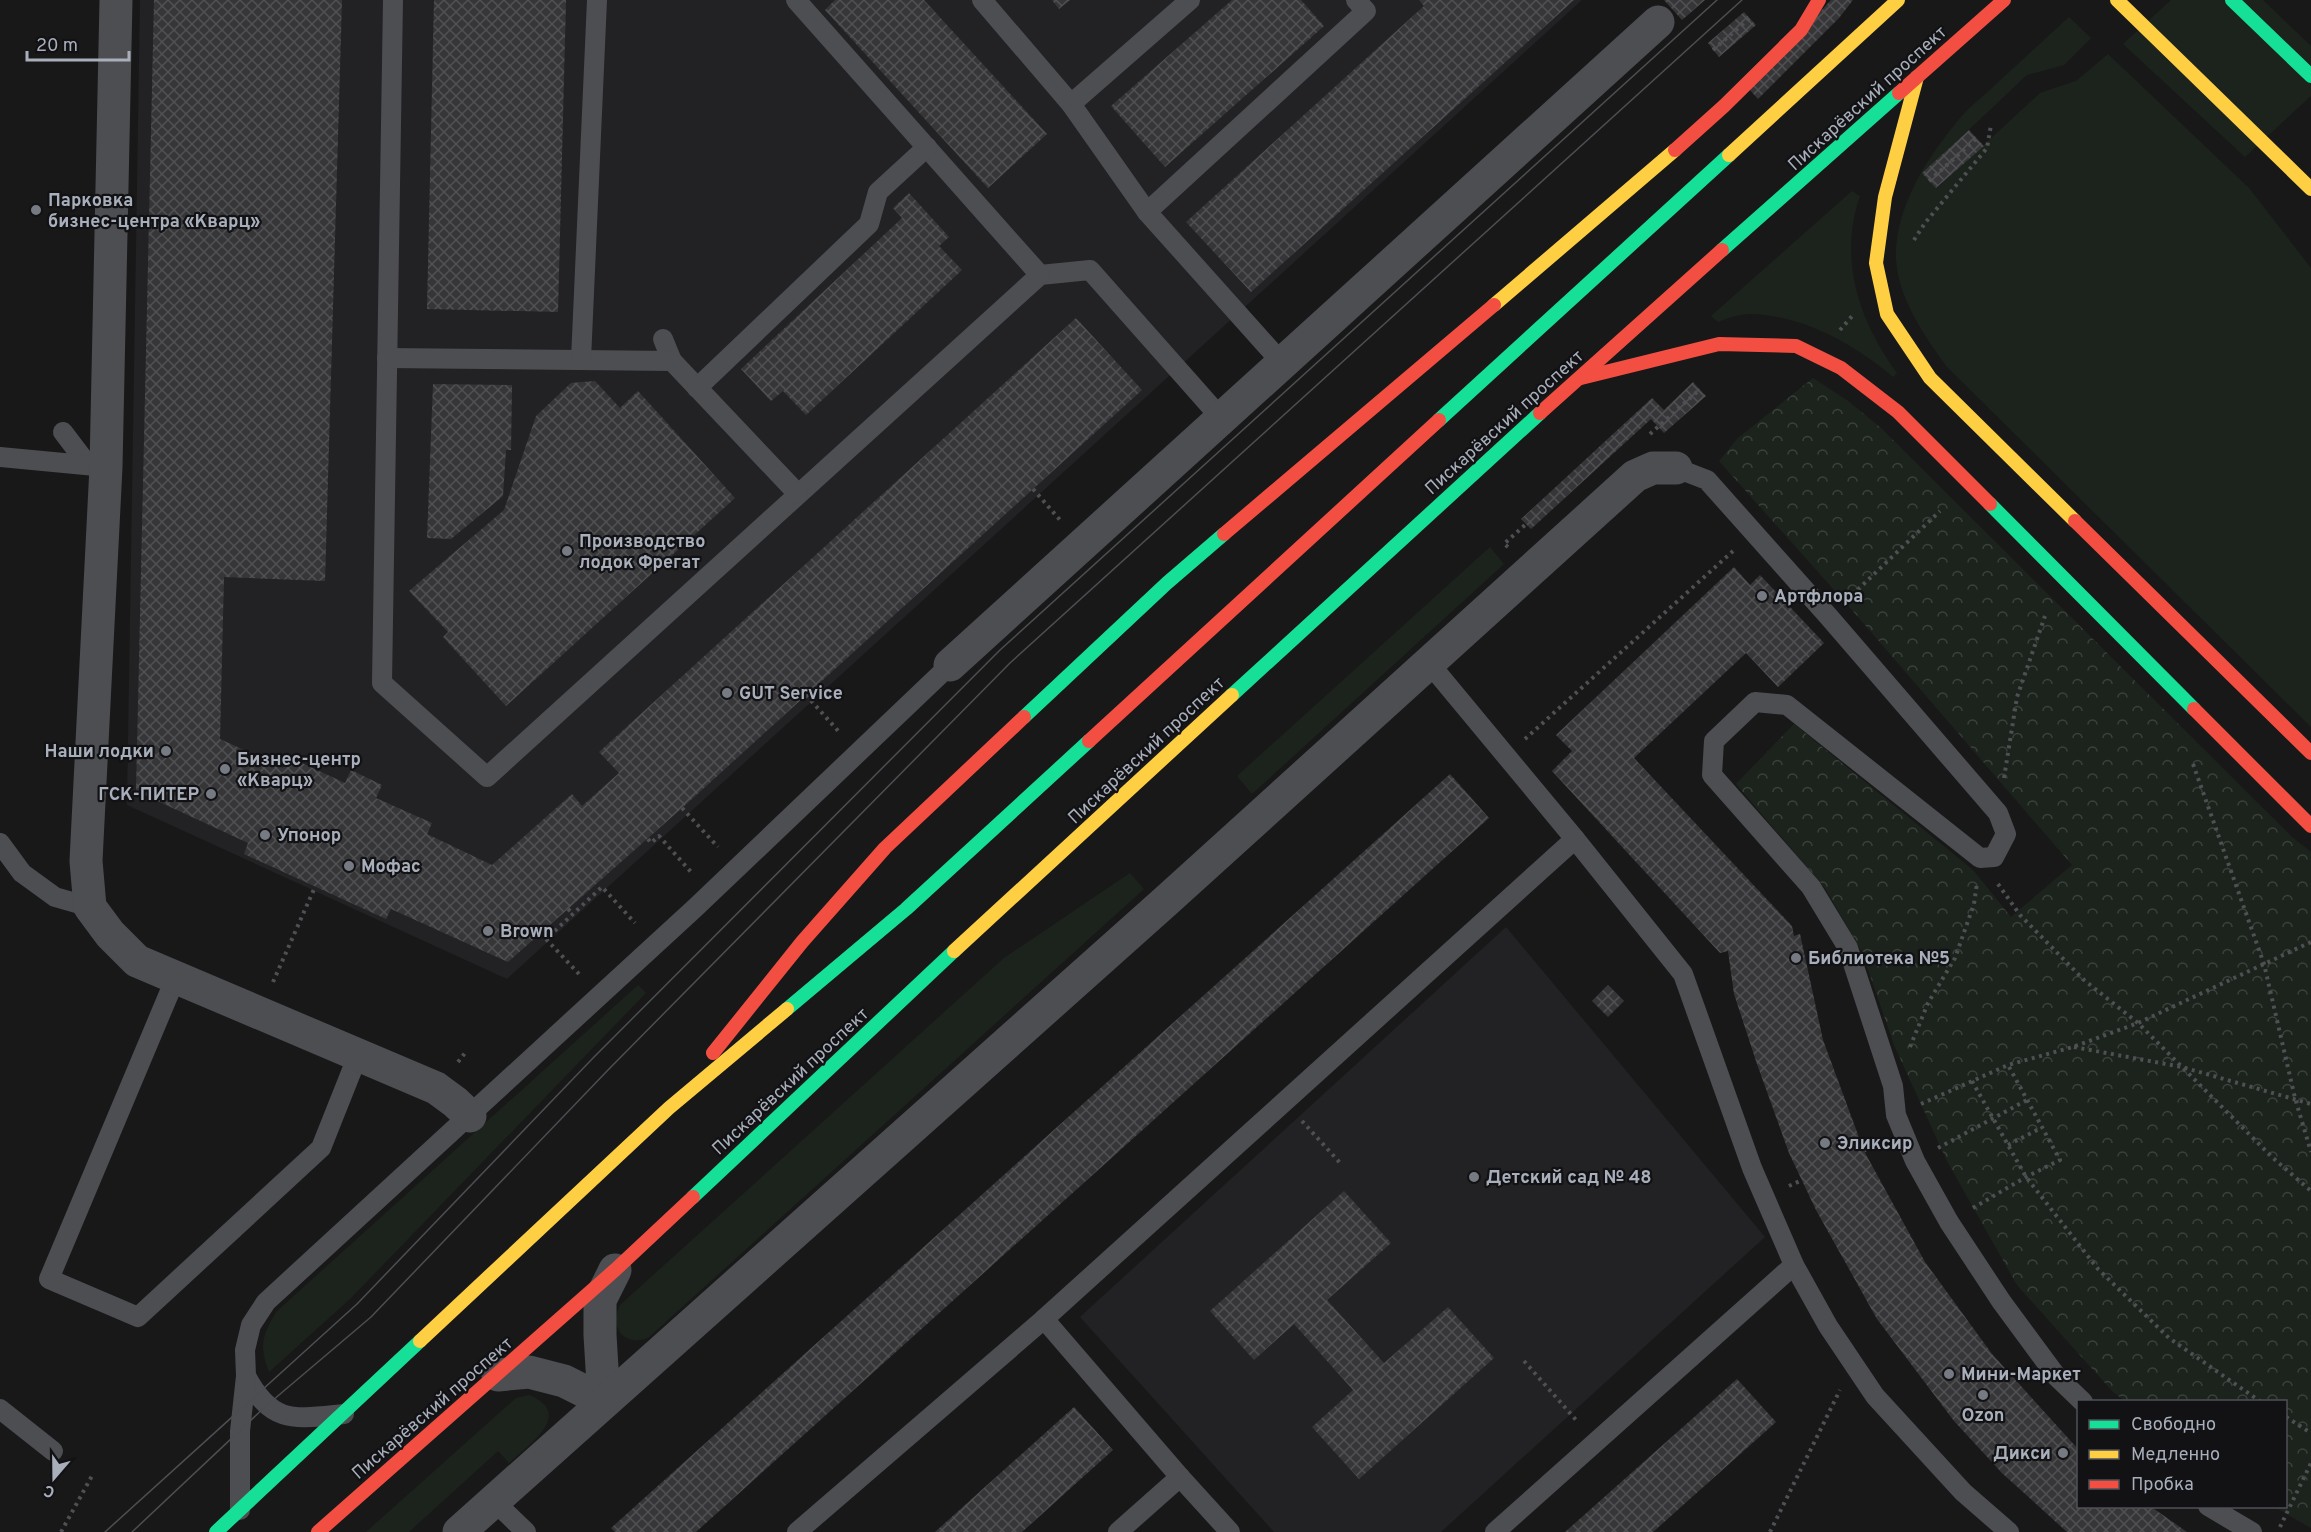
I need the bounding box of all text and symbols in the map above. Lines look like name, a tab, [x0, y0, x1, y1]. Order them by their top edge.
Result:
street label: Пискарёвский проспект	[1784, 22, 1952, 177]
scale bar	[27, 24, 129, 62]
text: 20 m	[36, 35, 78, 58]
place label: Парковка бизнес-центра «Кварц»	[48, 190, 260, 234]
marker: Парковка бизнес-центра «Кварц»	[29, 203, 43, 217]
street label: Пискарёвский проспект	[1421, 346, 1589, 501]
place label: Производство лодок Фрегат	[579, 531, 705, 575]
marker: Производство лодок Фрегат	[560, 544, 574, 558]
place label: Артфлора	[1774, 586, 1863, 609]
marker: Артфлора	[1755, 589, 1769, 603]
street label: Пискарёвский проспект	[1064, 672, 1230, 830]
place label: GUT Service	[739, 683, 843, 706]
marker: GUT Service	[720, 686, 734, 700]
place label: Наши лодки	[44, 741, 154, 764]
marker: Наши лодки	[159, 744, 173, 758]
place label: Бизнес-центр «Кварц»	[237, 749, 361, 793]
marker: Бизнес-центр «Кварц»	[218, 762, 232, 776]
place label: ГСК-ПИТЕР	[98, 784, 199, 807]
marker: ГСК-ПИТЕР	[204, 787, 218, 801]
place label: Упонор	[277, 825, 341, 848]
marker: Упонор	[258, 828, 272, 842]
place label: Мофас	[361, 856, 421, 879]
marker: Мофас	[342, 859, 356, 873]
place label: Brown	[500, 921, 554, 944]
marker: Brown	[481, 924, 495, 938]
place label: Библиотека №5	[1808, 948, 1950, 971]
marker: Библиотека №5	[1789, 951, 1803, 965]
street label: Пискарёвский проспект	[708, 1003, 874, 1161]
place label: Эликсир	[1837, 1133, 1912, 1156]
marker: Эликсир	[1818, 1136, 1832, 1150]
place label: Детский сад № 48	[1486, 1167, 1652, 1190]
marker: Детский сад № 48	[1467, 1170, 1481, 1184]
street label: Пискарёвский проспект	[348, 1333, 518, 1485]
place label: Мини-Маркет	[1961, 1364, 2081, 1387]
marker: Мини-Маркет	[1942, 1367, 1956, 1381]
marker: Ozon	[1976, 1388, 1990, 1402]
legend	[2077, 1400, 2287, 1508]
place label: Ozon	[1962, 1405, 2004, 1428]
text: Свободно	[2131, 1414, 2216, 1437]
place label: Дикси	[1993, 1443, 2051, 1466]
text: Медленно	[2131, 1444, 2220, 1467]
marker: Дикси	[2056, 1446, 2070, 1460]
north arrow	[24, 1448, 84, 1508]
text: Пробка	[2131, 1474, 2194, 1497]
text: С	[41, 1479, 58, 1501]

